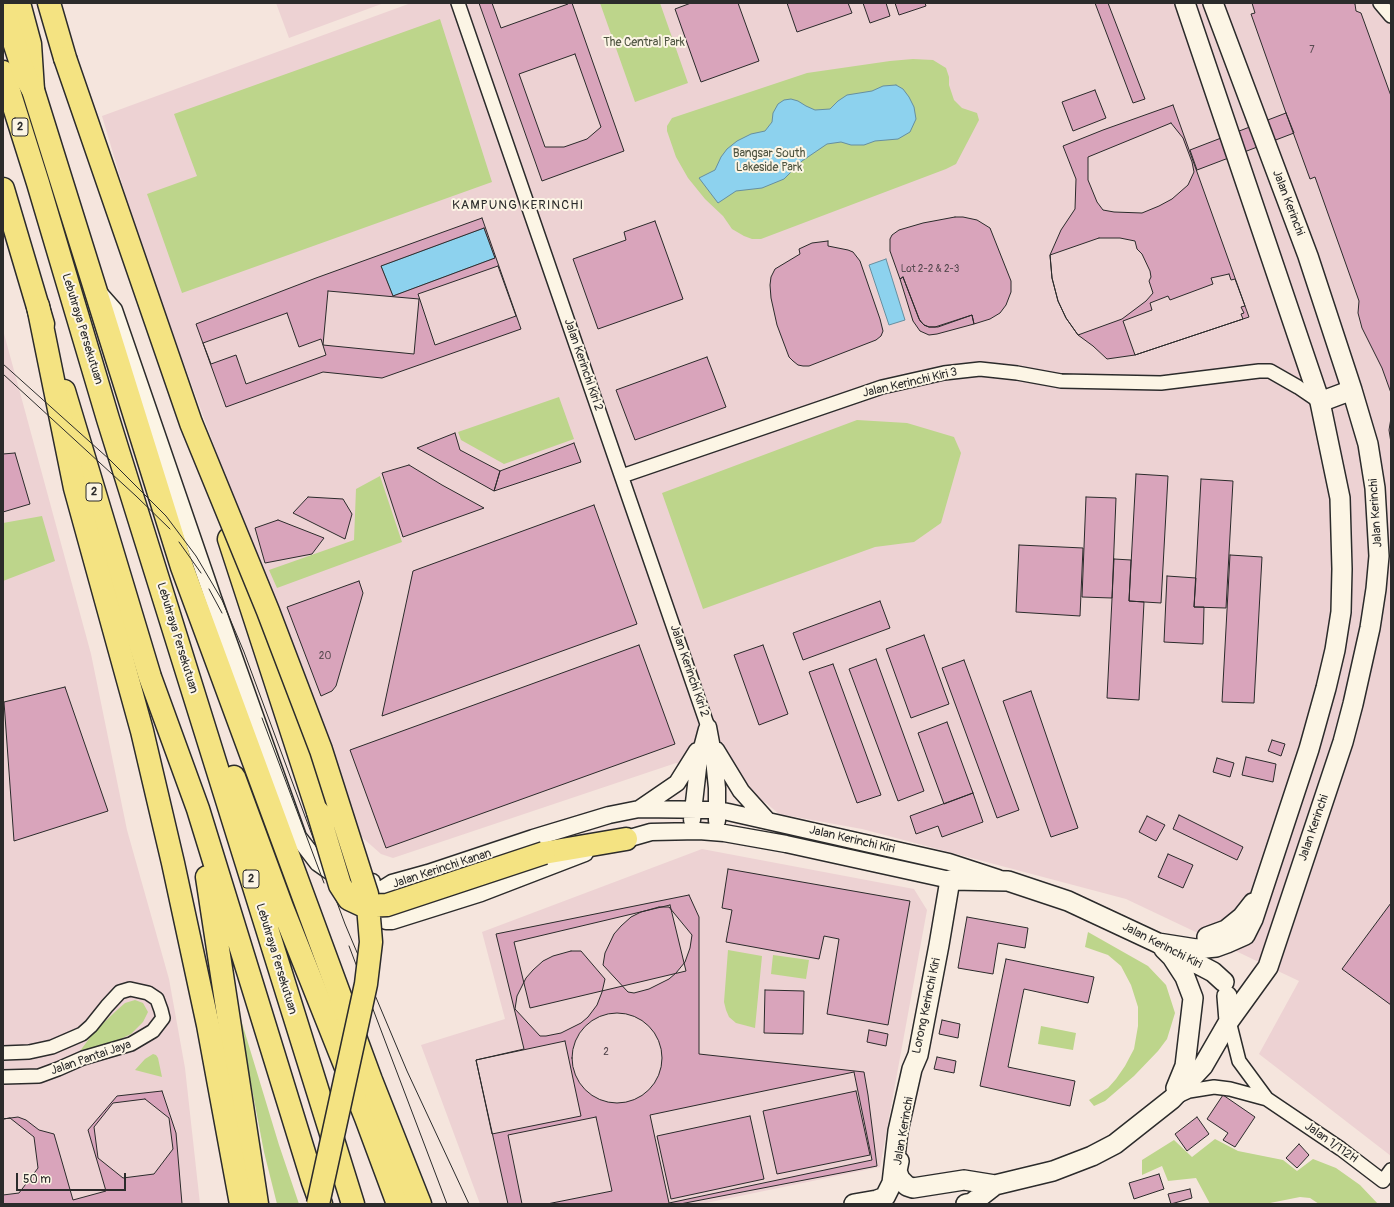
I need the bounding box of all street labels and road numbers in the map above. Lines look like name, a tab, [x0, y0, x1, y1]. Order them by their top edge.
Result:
road number: 2	[12, 118, 28, 136]
street label: Jalan Kerinchi	[1269, 168, 1307, 238]
street label: Lebuhraya Persekutuan	[58, 272, 106, 386]
street label: Jalan Kerinchi Kiri 2	[560, 317, 606, 413]
street label: Jalan Kerinchi Kiri 3	[861, 365, 959, 401]
street label: Jalan Kerinchi	[1366, 478, 1386, 548]
road number: 2	[86, 483, 102, 501]
street label: Lebuhraya Persekutuan	[153, 581, 201, 695]
street label: Jalan Kerinchi Kiri 2	[666, 623, 712, 719]
street label: Jalan Kerinchi	[1296, 793, 1332, 863]
street label: Jalan Kerinchi Kiri	[808, 823, 896, 857]
street label: Jalan Kerinchi Kanan	[391, 846, 493, 892]
road number: 2	[243, 870, 259, 888]
street label: Lebuhraya Persekutuan	[252, 902, 300, 1016]
street label: Jalan Kerinchi Kiri	[1120, 920, 1204, 972]
street label: Lorong Kerinchi Kiri	[910, 957, 944, 1055]
street label: Jalan Pantai Jaya	[49, 1038, 133, 1078]
street label: Jalan Kerinchi	[891, 1096, 917, 1166]
street label: Jalan 1/112H	[1302, 1119, 1360, 1167]

